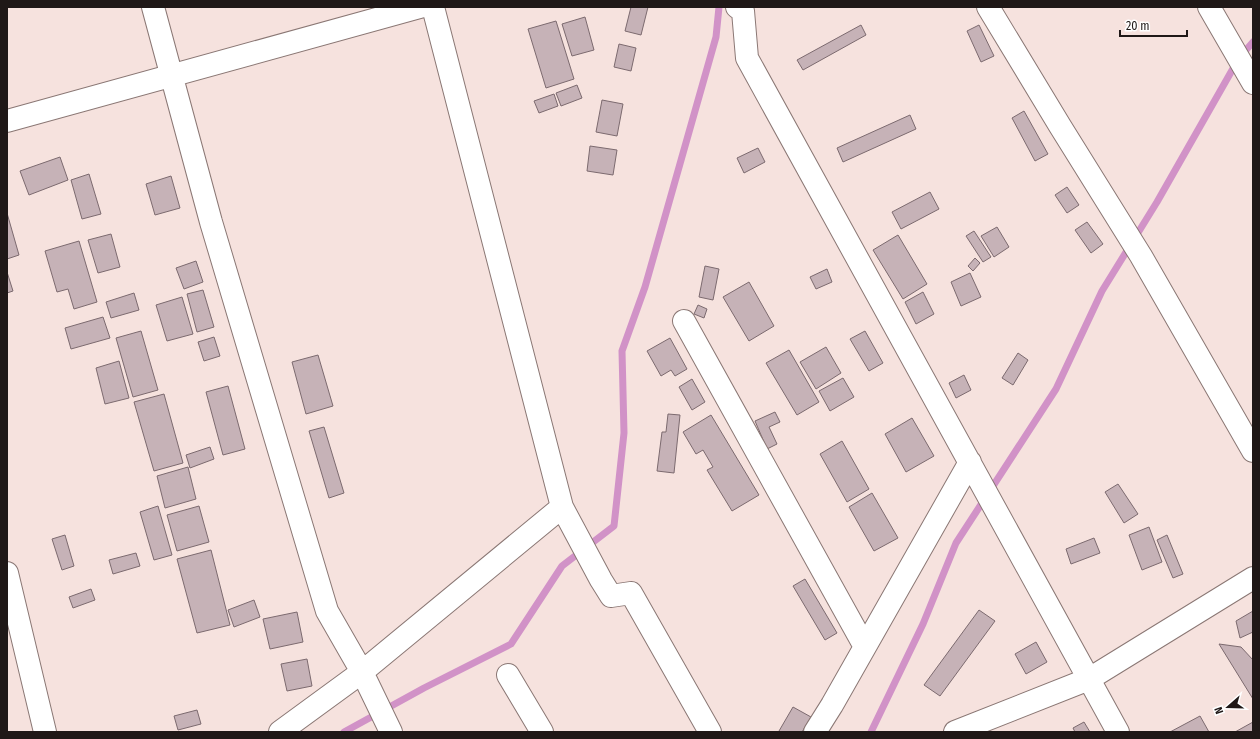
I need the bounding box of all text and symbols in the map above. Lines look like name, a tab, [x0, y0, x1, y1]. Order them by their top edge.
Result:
scale bar	[1120, 12, 1187, 38]
text: 20 m	[1126, 19, 1150, 33]
north arrow	[1208, 687, 1248, 727]
text: N	[1212, 705, 1226, 716]

